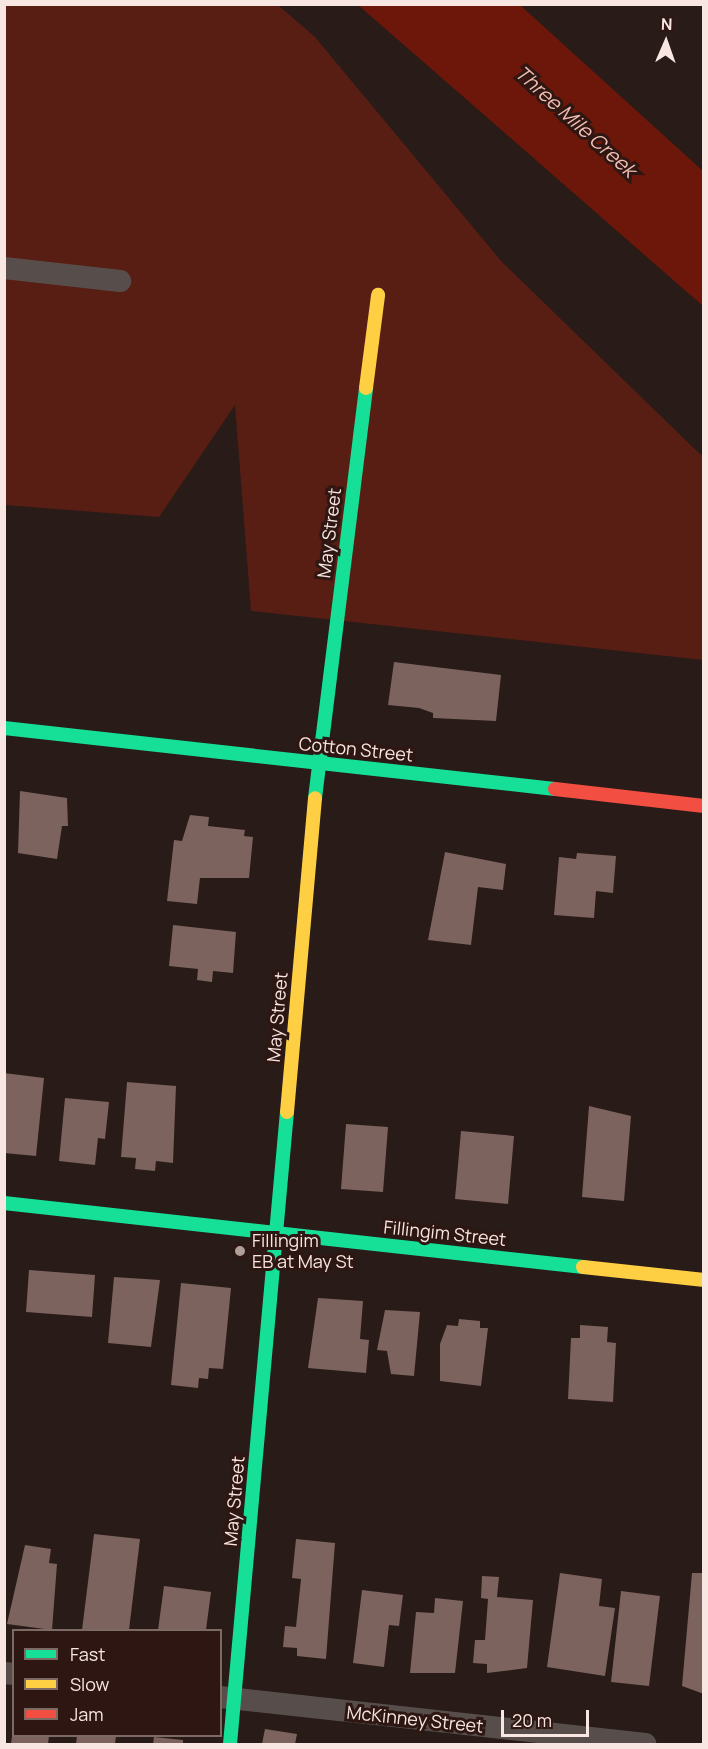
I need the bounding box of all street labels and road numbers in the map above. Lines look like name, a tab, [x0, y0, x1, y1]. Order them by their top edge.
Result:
street label: May Street	[313, 487, 345, 579]
street label: Cotton Street	[298, 732, 414, 766]
street label: May Street	[262, 971, 292, 1063]
street label: Fillingim Street	[383, 1216, 507, 1250]
street label: May Street	[219, 1455, 249, 1547]
street label: McKinney Street	[345, 1701, 485, 1737]

